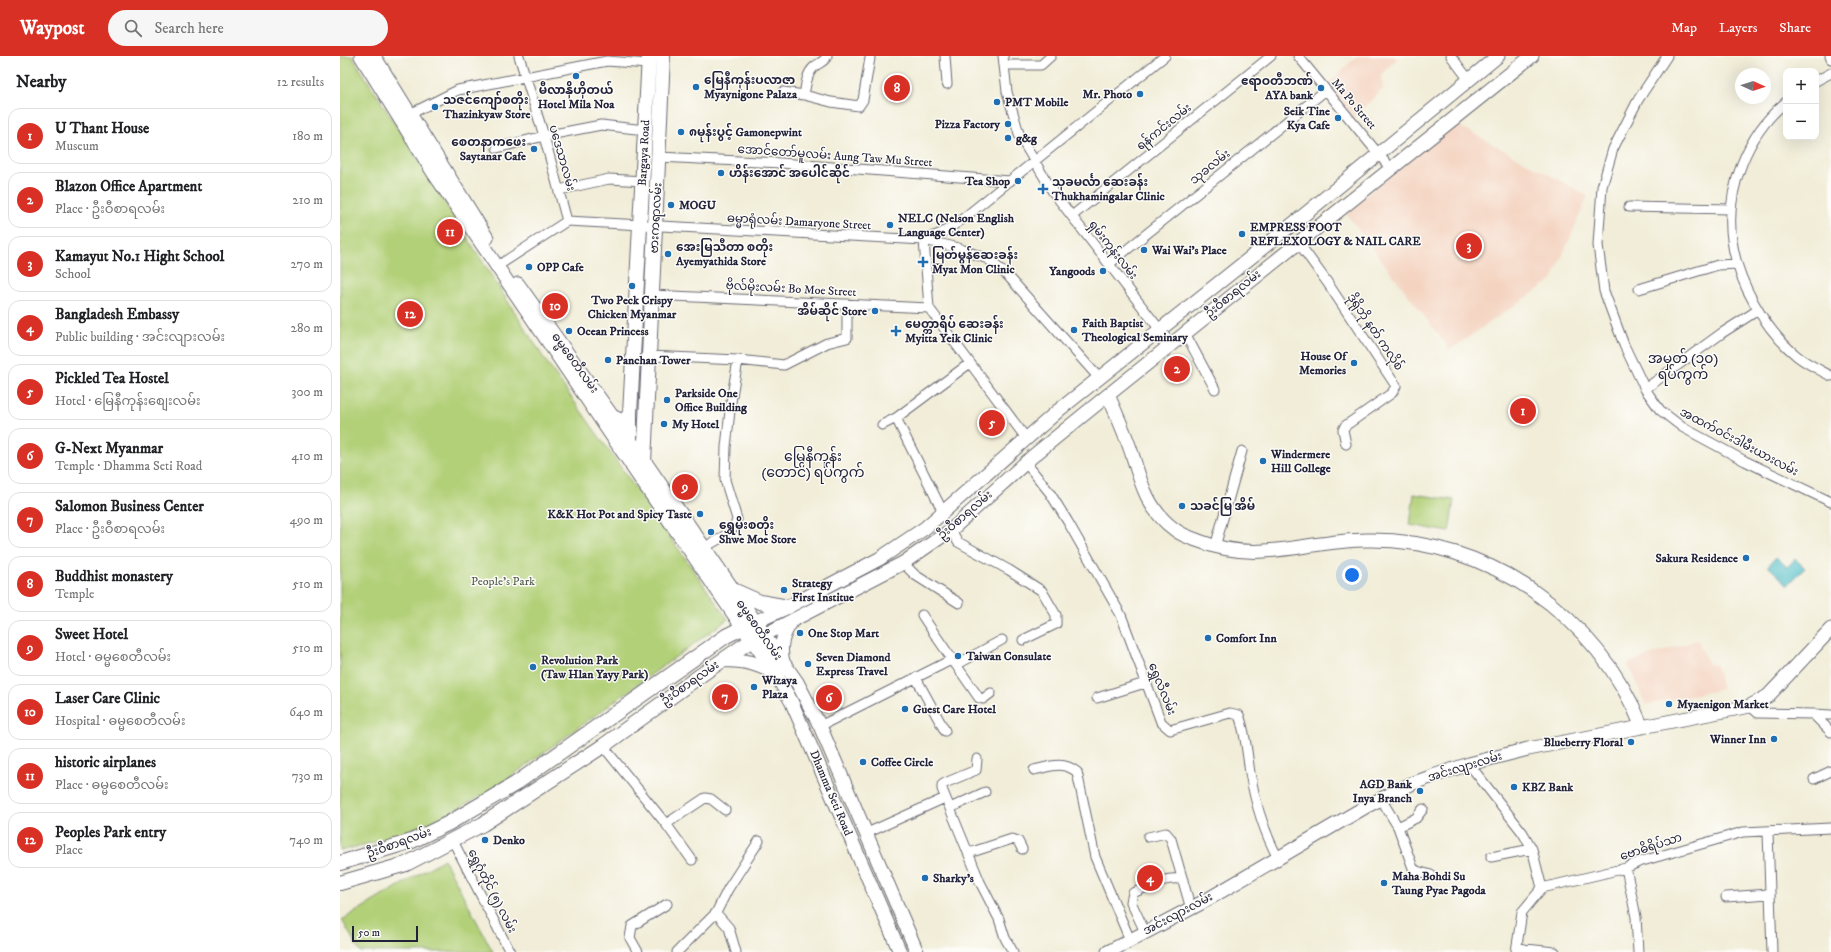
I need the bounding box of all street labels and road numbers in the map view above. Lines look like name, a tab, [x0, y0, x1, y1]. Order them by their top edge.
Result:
street label: Ma Po Street	[1328, 75, 1380, 133]
street label: ရန်ကင်းလမ်း	[1132, 99, 1196, 155]
street label: Bargaya Road	[635, 120, 653, 186]
street label: ပဒေသာလမ်း	[545, 123, 580, 193]
street label: အောင်တော်မူလမ်း Aung Taw Mu Street	[737, 140, 933, 172]
street label: သုခလမ်း	[1186, 145, 1234, 189]
street label: ဗားကရာလမ်း	[645, 182, 667, 254]
street label: ဓမ္မာရုံလမ်း Damaryone Street	[726, 209, 872, 236]
street label: ရှမ်းကုန်းလမ်း	[1084, 216, 1142, 284]
street label: ဦးဝီစာရလမ်း	[1201, 265, 1265, 323]
street label: ဗိုလ်မိုးလမ်း Bo Moe Street	[725, 276, 857, 302]
street label: ဒိုရိုဘို နတ် ကလိုစ်	[1342, 289, 1408, 375]
street label: ဓမ္မစေတီလမ်း	[546, 329, 604, 397]
street label: အထက်ဝင်းဒါမီးယားလမ်း	[1677, 403, 1802, 480]
street label: ဦးဝီစာရလမ်း	[933, 486, 997, 544]
street label: ဓမ္မစေတီလမ်း	[731, 595, 787, 665]
street label: ဦးဝီစာရလမ်း	[657, 656, 723, 710]
street label: ရွှေလီလမ်း	[1143, 660, 1181, 718]
street label: အင်းလျားလမ်း	[1426, 747, 1504, 787]
street label: Dhamma Seti Road	[806, 748, 856, 838]
street label: ဦးဝီစာရလမ်း	[364, 822, 434, 864]
street label: ဗောဓိရိပ်သာ	[1617, 828, 1685, 866]
street label: ရွှေဂုံတိုင် (၅) လမ်း	[463, 846, 521, 936]
street label: အင်းလျားလမ်း	[1140, 888, 1216, 940]

